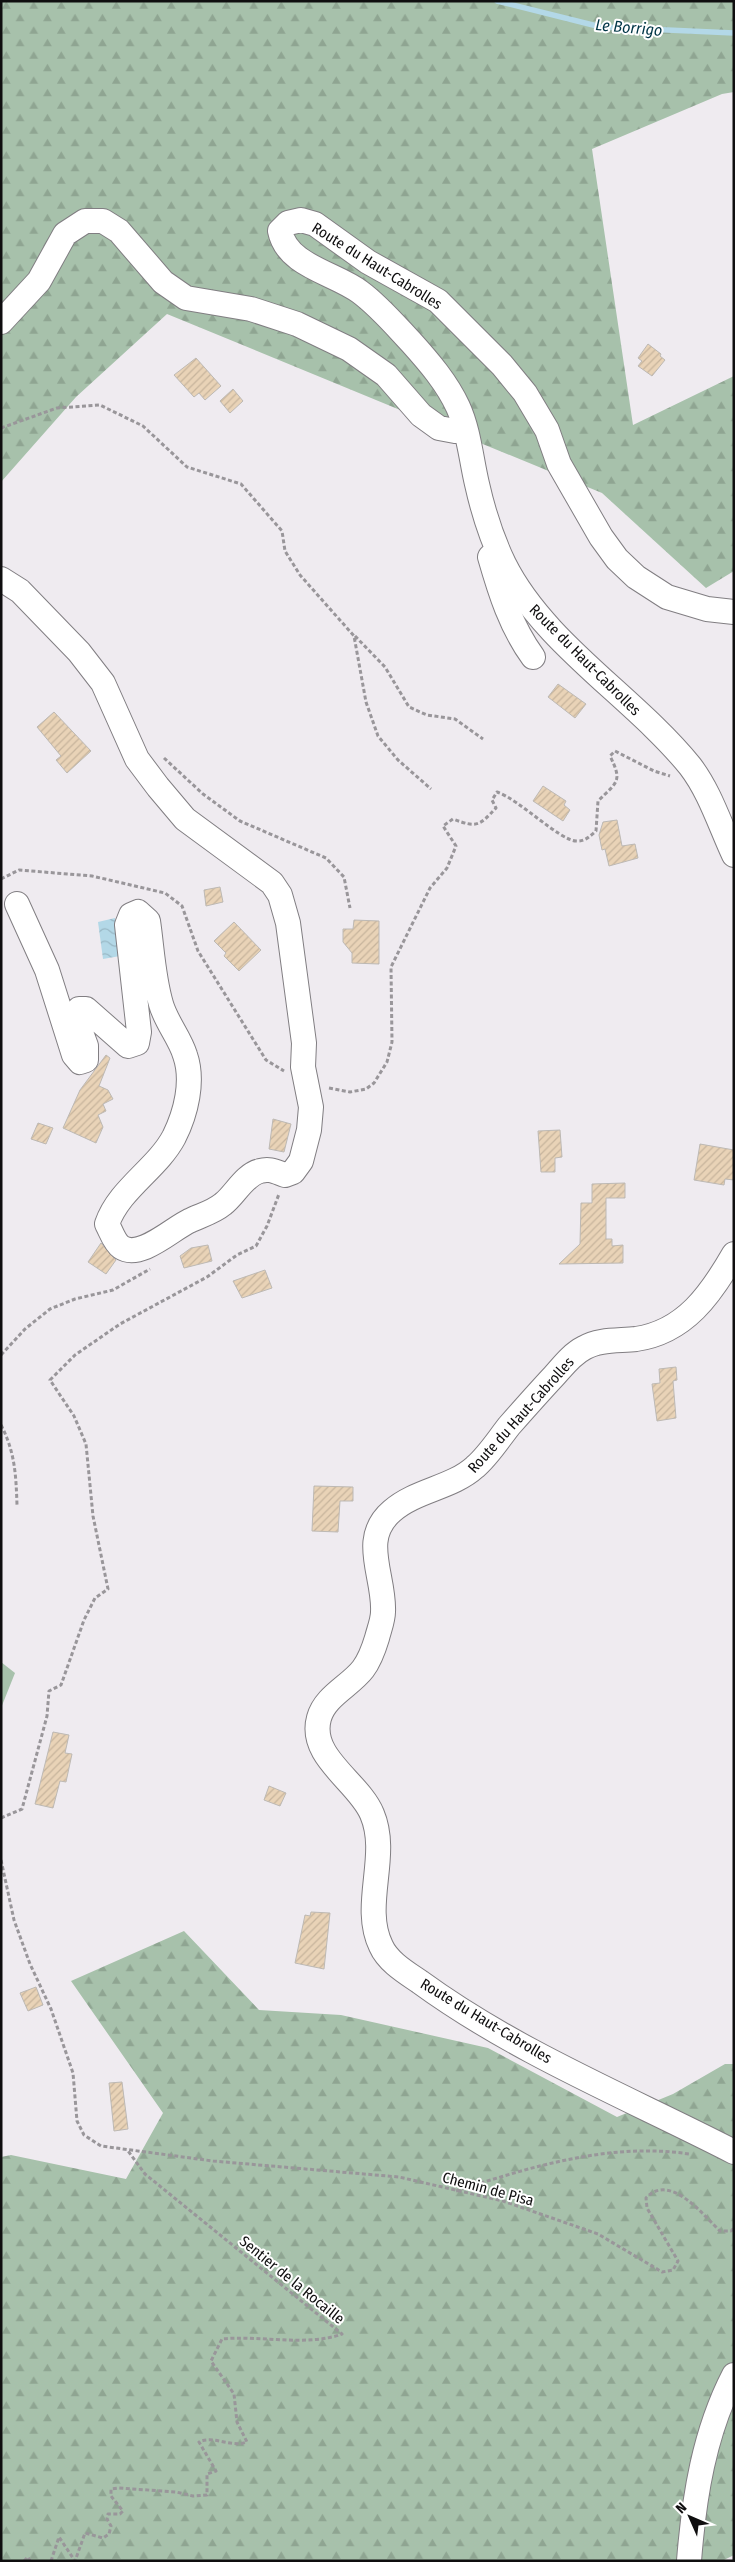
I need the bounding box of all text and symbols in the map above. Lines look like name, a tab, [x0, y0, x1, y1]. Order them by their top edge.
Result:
water label: Le Borrigo	[595, 15, 663, 40]
street label: Route du Haut-Cabrolles	[309, 219, 445, 313]
street label: Route du Haut-Cabrolles	[526, 601, 644, 719]
street label: Route du Haut-Cabrolles	[464, 1353, 578, 1477]
street label: Route du Haut-Cabrolles	[417, 1975, 555, 2067]
street label: Chemin de Pisa	[440, 2168, 536, 2210]
street label: Sentier de la Rocaille	[236, 2232, 348, 2328]
north arrow	[665, 2492, 715, 2542]
text: N	[672, 2499, 690, 2517]

